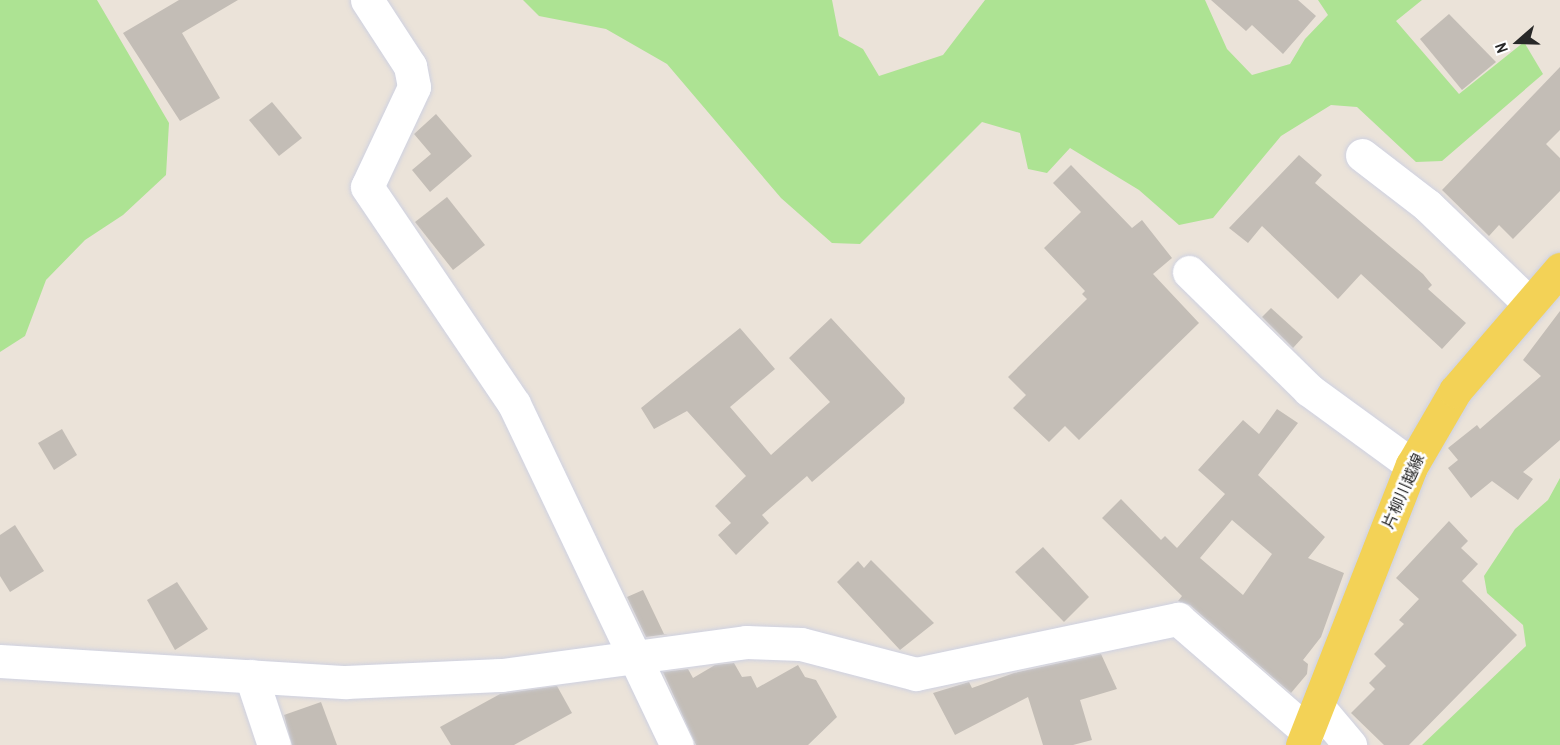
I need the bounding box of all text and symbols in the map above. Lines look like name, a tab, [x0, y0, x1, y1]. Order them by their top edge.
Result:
north arrow	[1488, 12, 1548, 72]
text: N	[1489, 40, 1513, 56]
street label: 片柳川越線	[1378, 451, 1428, 531]

